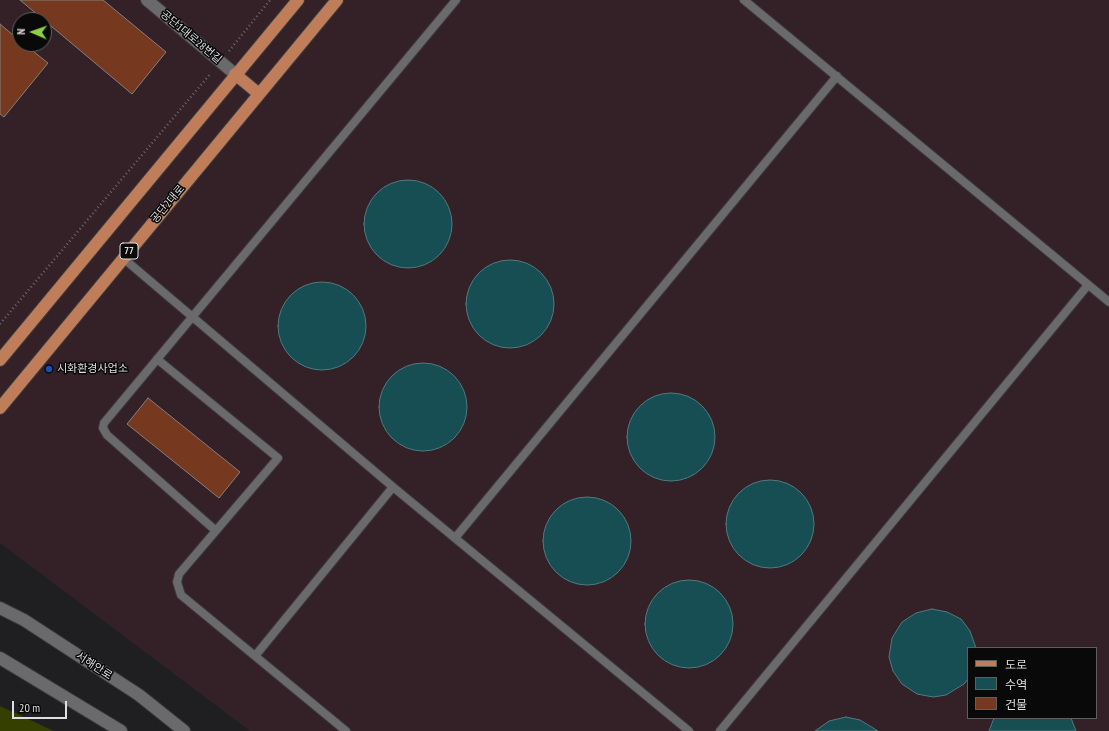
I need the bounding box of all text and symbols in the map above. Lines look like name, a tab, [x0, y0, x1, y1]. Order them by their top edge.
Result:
street label: 공단1대로28번길	[158, 8, 224, 66]
north arrow	[12, 12, 52, 52]
text: N	[14, 28, 28, 35]
street label: 공단2대로	[148, 182, 188, 226]
road number: 77	[120, 243, 138, 259]
place label: 시화환경사업소	[57, 362, 128, 376]
marker: 시화환경사업소	[44, 364, 54, 374]
legend	[967, 647, 1097, 719]
street label: 서해안로	[73, 649, 115, 683]
text: 도로	[1005, 657, 1027, 672]
text: 수역	[1005, 677, 1027, 692]
scale bar	[14, 693, 69, 719]
text: 건물	[1005, 697, 1027, 712]
text: 20 m	[19, 700, 40, 715]

